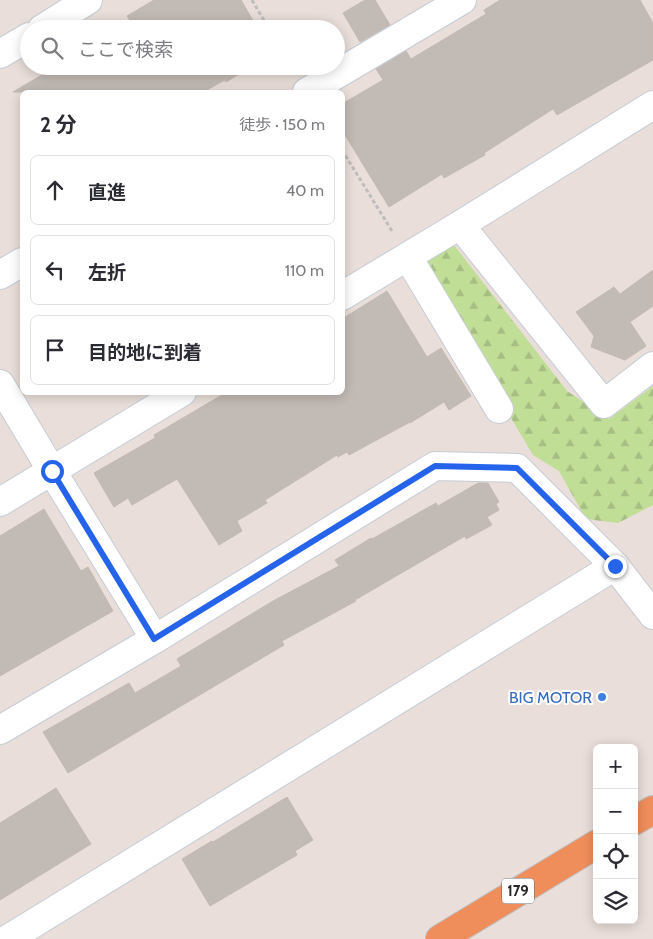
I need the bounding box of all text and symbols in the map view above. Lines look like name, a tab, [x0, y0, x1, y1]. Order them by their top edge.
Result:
search box	[20, 20, 345, 75]
icon: search	[38, 34, 66, 62]
text: ここで検索	[78, 38, 173, 61]
text: 2 分	[40, 112, 77, 137]
text: 徒歩 · 150 m	[239, 115, 325, 134]
icon: ahead	[41, 176, 69, 204]
text: 直進	[88, 181, 126, 204]
text: 40 m	[286, 181, 324, 200]
icon: left	[41, 256, 69, 284]
text: 左折	[88, 261, 126, 284]
text: 110 m	[285, 261, 324, 280]
icon: arrive	[41, 336, 69, 364]
text: 目的地に到着	[88, 341, 202, 364]
route start	[41, 460, 64, 483]
route end	[604, 555, 627, 578]
place label: BIG MOTOR	[509, 688, 592, 707]
marker: BIG MOTOR	[596, 691, 608, 703]
map controls	[593, 744, 638, 924]
button: +	[593, 744, 638, 789]
button: −	[593, 789, 638, 834]
button: locate	[593, 834, 638, 879]
road number: 179	[502, 878, 534, 904]
button: layers	[593, 879, 638, 924]

